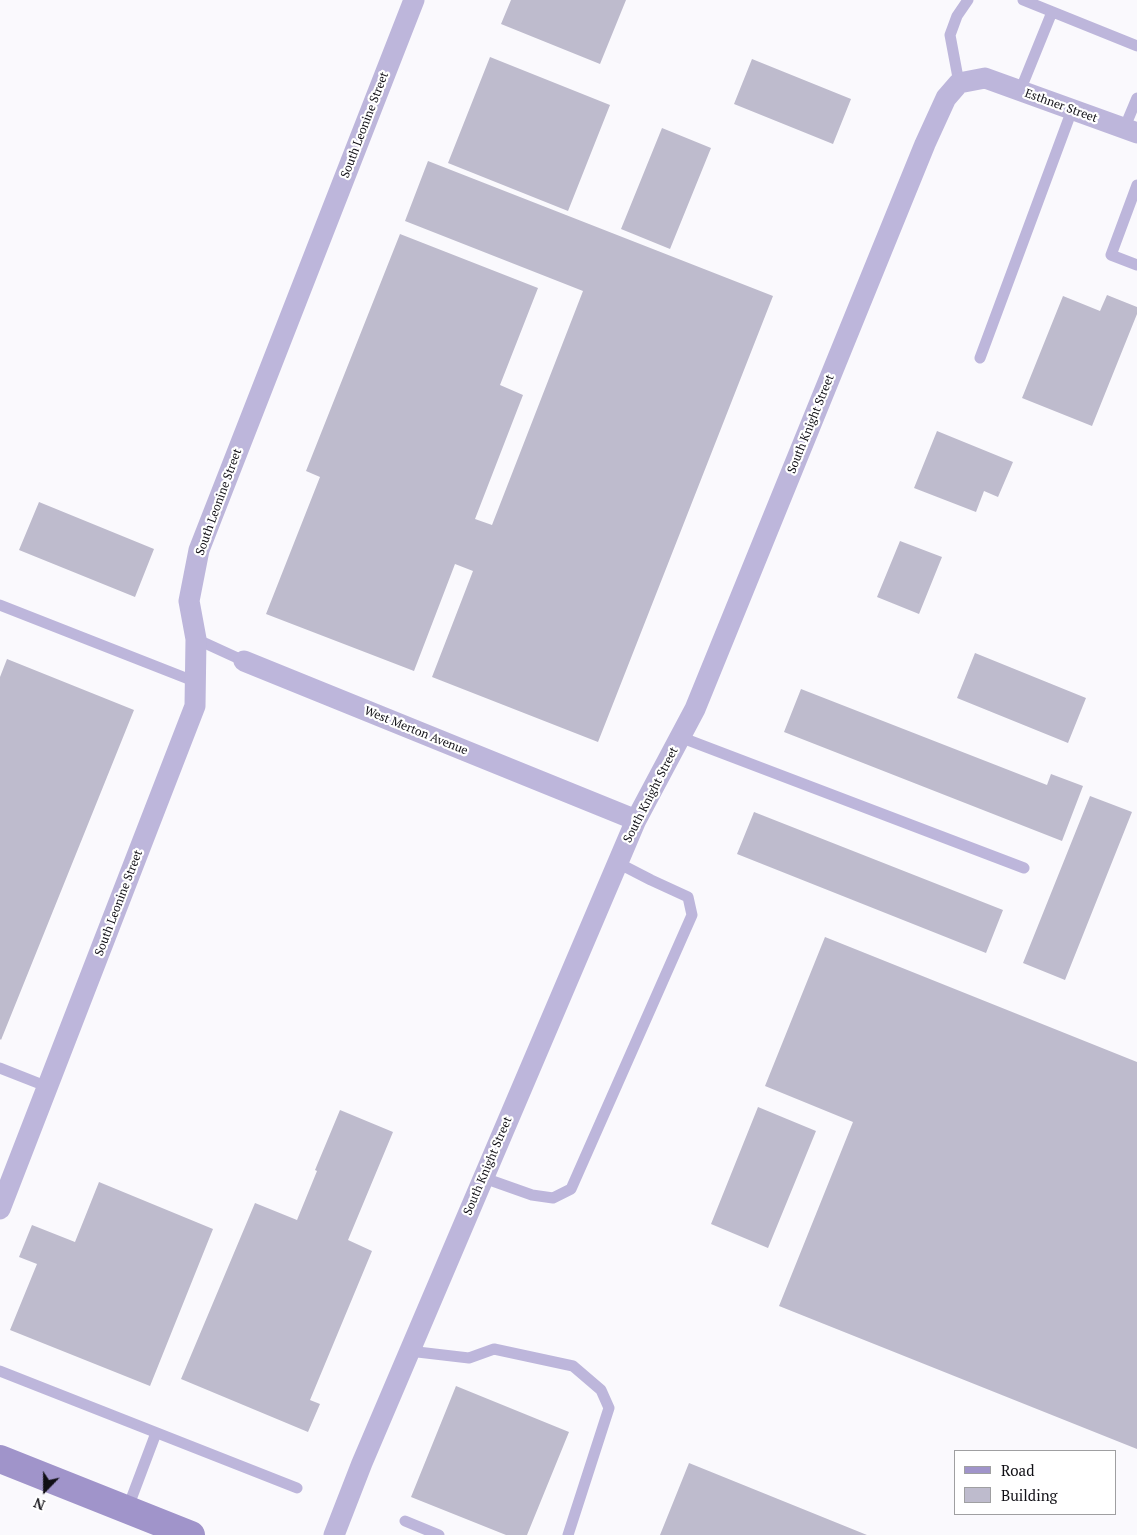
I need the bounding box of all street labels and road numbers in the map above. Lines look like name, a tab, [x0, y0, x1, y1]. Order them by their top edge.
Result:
street label: South Leonine Street	[338, 70, 392, 180]
street label: Esthner Street	[1023, 86, 1099, 126]
street label: South Knight Street	[785, 372, 837, 476]
street label: South Leonine Street	[193, 447, 245, 557]
street label: West Merton Avenue	[362, 704, 470, 758]
street label: South Knight Street	[621, 745, 681, 845]
street label: South Leonine Street	[92, 848, 146, 958]
street label: South Knight Street	[461, 1115, 515, 1217]

